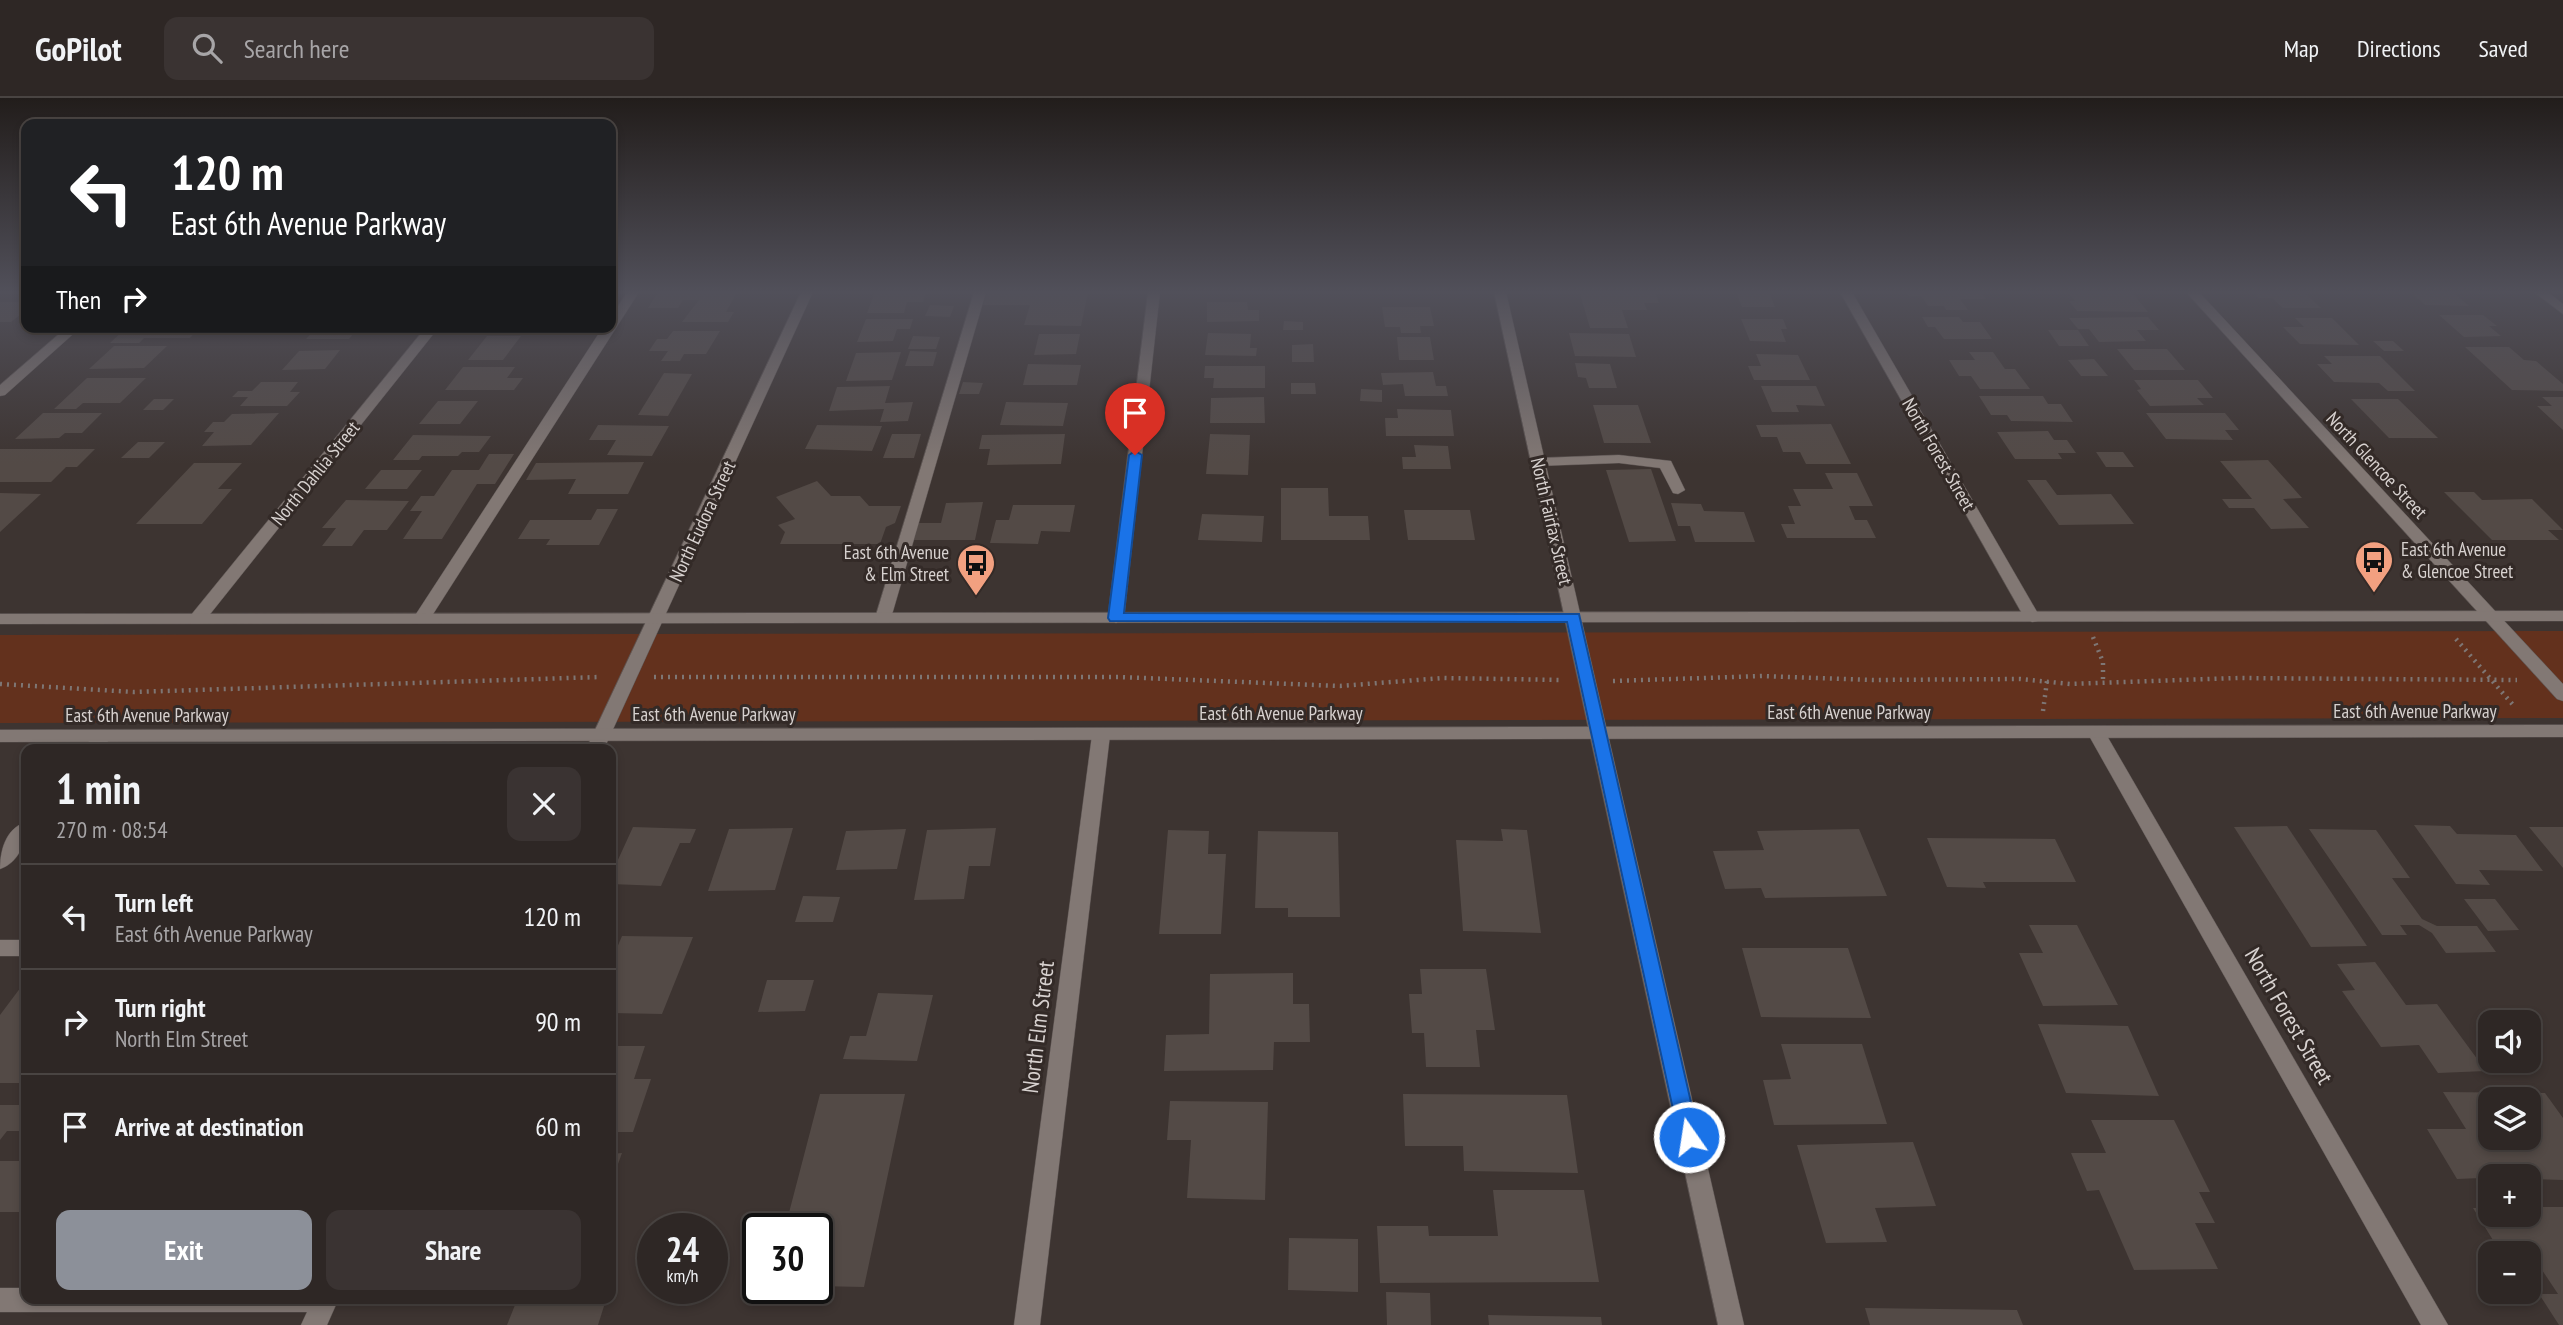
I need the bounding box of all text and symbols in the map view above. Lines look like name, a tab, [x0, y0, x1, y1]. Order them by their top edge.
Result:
search box	[164, 17, 654, 80]
text: GoPilot	[35, 27, 122, 70]
icon: search	[188, 29, 226, 67]
text: Search here	[244, 32, 349, 65]
text: Map	[2284, 33, 2319, 64]
text: Directions	[2357, 33, 2441, 64]
text: Saved	[2479, 33, 2528, 64]
text: 120 m	[171, 140, 284, 204]
icon: left	[56, 147, 147, 238]
text: East 6th Avenue Parkway	[171, 202, 446, 244]
icon: right	[115, 280, 153, 318]
text: Then	[56, 283, 101, 316]
pin	[1105, 383, 1165, 455]
icon: arrive	[1116, 394, 1154, 432]
street label: North Forest Street	[1897, 394, 1981, 515]
street label: North Glencoe Street	[2321, 407, 2433, 524]
street label: North Dahlia Street	[266, 415, 365, 530]
street label: North Fairfax Street	[1526, 455, 1578, 588]
street label: North Eudora Street	[664, 456, 741, 585]
place label: East 6th Avenue & Glencoe Street	[2401, 537, 2514, 583]
bus stop icon: East 6th Avenue & Glencoe Street	[2353, 539, 2395, 594]
place label: East 6th Avenue & Elm Street	[844, 540, 950, 586]
bus stop icon: East 6th Avenue & Elm Street	[955, 542, 997, 597]
street label: East 6th Avenue Parkway	[2333, 699, 2498, 723]
street label: East 6th Avenue Parkway	[1767, 700, 1932, 724]
street label: East 6th Avenue Parkway	[1199, 701, 1364, 725]
street label: East 6th Avenue Parkway	[632, 702, 797, 726]
street label: East 6th Avenue Parkway	[65, 703, 230, 727]
text: 1 min	[56, 761, 141, 816]
button: close	[507, 767, 581, 841]
text: 270 m · 08:54	[56, 815, 168, 844]
text: Turn left	[115, 886, 193, 919]
icon: left	[56, 898, 94, 936]
text: 120 m	[523, 900, 581, 933]
text: East 6th Avenue Parkway	[115, 919, 313, 948]
street label: North Forest Street	[2239, 943, 2340, 1090]
street label: North Elm Street	[1015, 958, 1060, 1095]
text: Turn right	[115, 991, 206, 1024]
icon: right	[56, 1003, 94, 1041]
text: 90 m	[535, 1005, 581, 1038]
map controls	[2478, 1010, 2541, 1304]
button: sound	[2478, 1010, 2541, 1073]
text: North Elm Street	[115, 1024, 248, 1053]
button: layers	[2478, 1087, 2541, 1150]
position arrow	[1652, 1100, 1726, 1174]
icon: arrive	[56, 1108, 94, 1146]
text: Arrive at destination	[115, 1110, 304, 1143]
text: 60 m	[535, 1110, 581, 1143]
button: +	[2478, 1164, 2541, 1227]
button: Exit	[56, 1210, 312, 1290]
button: Share	[326, 1210, 581, 1290]
speed limit sign: 30	[742, 1213, 833, 1304]
text: 24	[666, 1226, 699, 1272]
button: −	[2478, 1241, 2541, 1304]
text: km/h	[667, 1264, 698, 1287]

